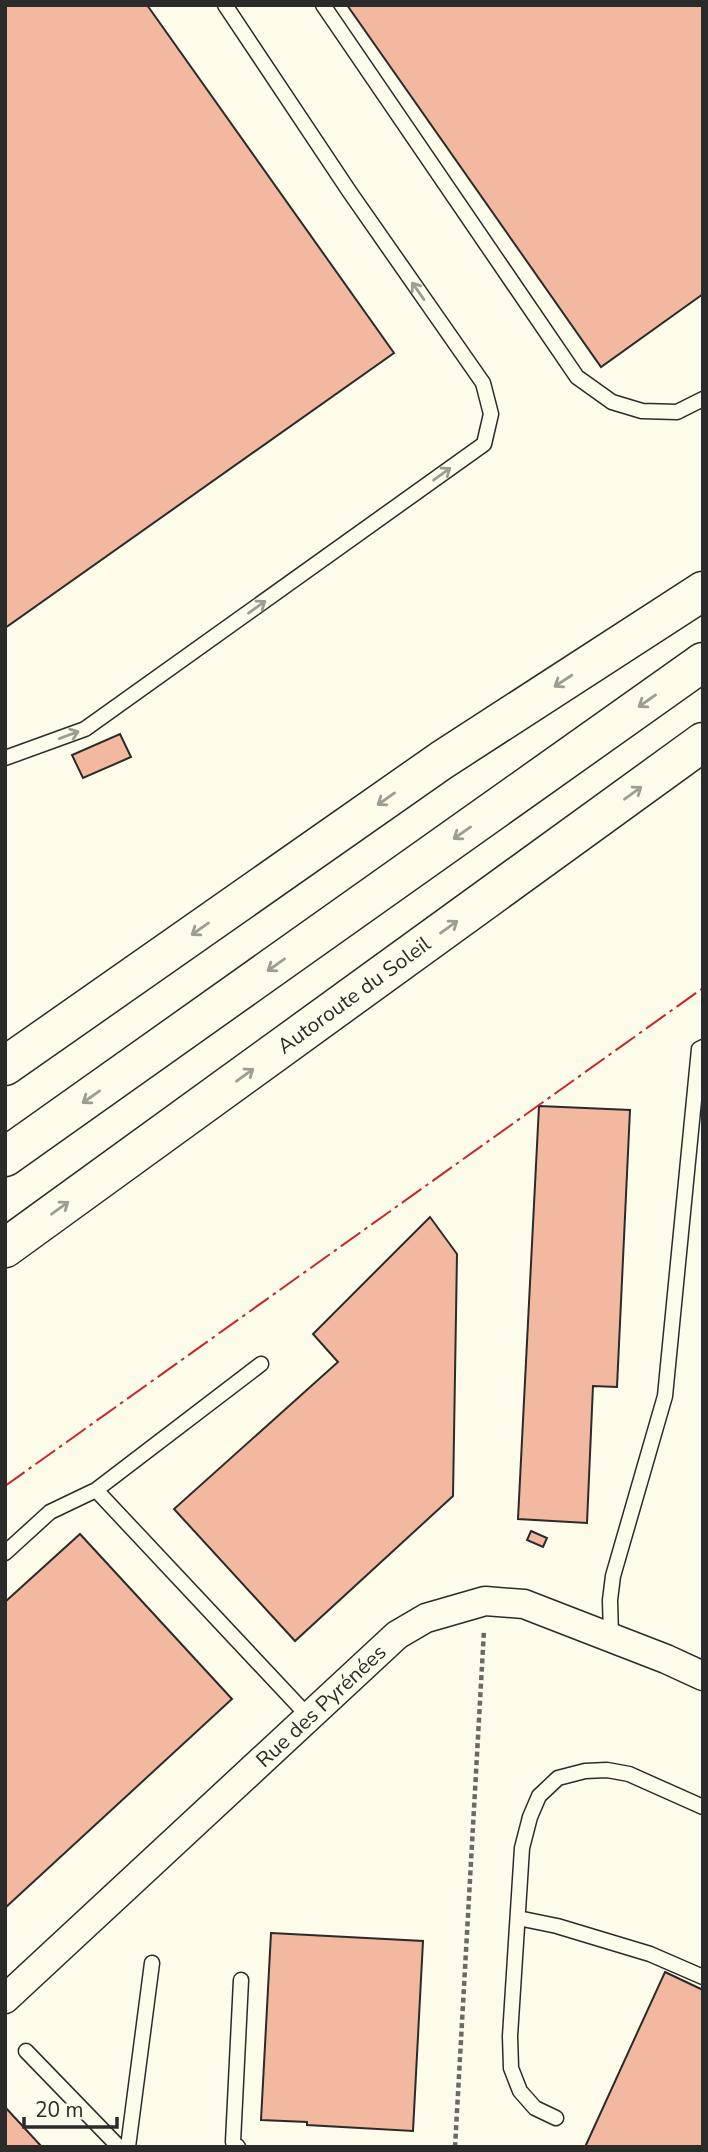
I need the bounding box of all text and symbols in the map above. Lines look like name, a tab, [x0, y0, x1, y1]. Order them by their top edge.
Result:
one-way arrow	[411, 281, 425, 301]
one-way arrow	[432, 467, 451, 482]
one-way arrow	[247, 600, 266, 614]
one-way arrow	[554, 675, 574, 689]
one-way arrow	[638, 694, 657, 708]
one-way arrow	[58, 728, 80, 740]
one-way arrow	[623, 786, 642, 800]
one-way arrow	[377, 792, 396, 806]
one-way arrow	[453, 826, 472, 840]
one-way arrow	[439, 919, 457, 934]
one-way arrow	[191, 922, 210, 936]
street label: Autoroute du Soleil	[272, 929, 437, 1060]
one-way arrow	[267, 958, 286, 972]
one-way arrow	[235, 1067, 254, 1082]
one-way arrow	[82, 1089, 101, 1104]
one-way arrow	[51, 1201, 70, 1216]
street label: Rue des Pyrénées	[250, 1638, 392, 1774]
scale bar	[24, 2086, 117, 2130]
text: 20 m	[35, 2096, 84, 2124]

